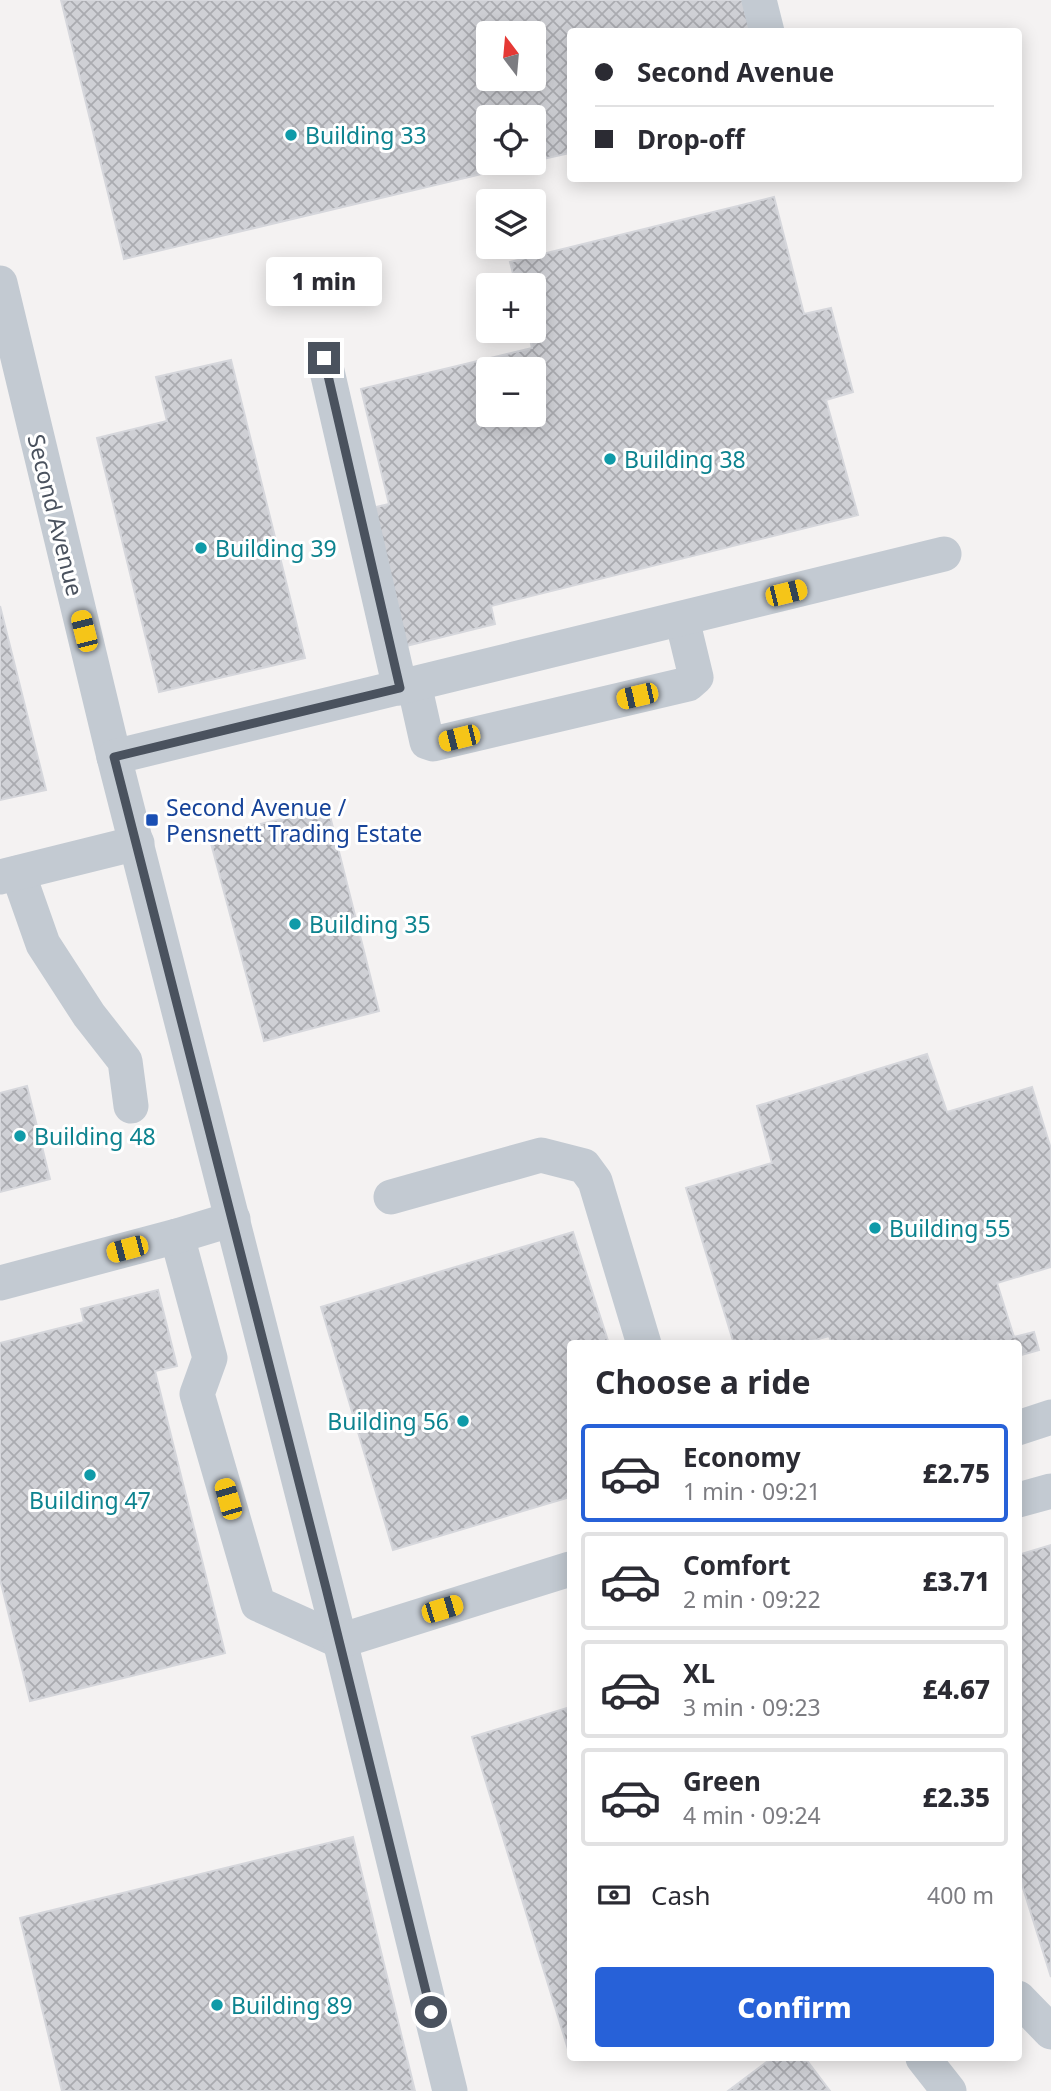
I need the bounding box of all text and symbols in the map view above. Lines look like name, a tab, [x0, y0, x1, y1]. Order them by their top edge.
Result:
north arrow	[476, 21, 546, 91]
map controls	[476, 21, 546, 427]
text: Second Avenue	[637, 54, 834, 90]
button: locate	[476, 105, 546, 175]
place label: Building 33	[305, 119, 427, 151]
text: Drop-off	[637, 121, 744, 157]
marker: Building 33	[283, 127, 299, 143]
button: layers	[476, 189, 546, 259]
callout: 1 min	[266, 256, 382, 306]
text: 1 min	[292, 265, 356, 297]
button: +	[476, 273, 546, 343]
route end	[308, 342, 340, 374]
button: −	[476, 357, 546, 427]
street label: Second Avenue	[20, 431, 92, 599]
place label: Building 38	[624, 443, 746, 475]
marker: Building 38	[602, 451, 618, 467]
place label: Building 39	[215, 532, 337, 564]
marker: Building 39	[193, 540, 209, 556]
car	[764, 578, 809, 608]
car	[69, 608, 100, 654]
car	[615, 681, 660, 711]
car	[437, 723, 482, 753]
place label: Second Avenue / Pensnett Trading Estate	[166, 791, 422, 849]
marker: Second Avenue / Pensnett Trading Estate	[144, 812, 160, 828]
place label: Building 35	[309, 908, 431, 940]
marker: Building 35	[287, 916, 303, 932]
place label: Building 48	[34, 1120, 156, 1152]
marker: Building 48	[12, 1128, 28, 1144]
place label: Building 55	[889, 1212, 1011, 1244]
marker: Building 55	[867, 1220, 883, 1236]
car	[104, 1233, 151, 1265]
text: Choose a ride	[595, 1360, 811, 1403]
place label: Building 56	[327, 1405, 449, 1437]
marker: Building 56	[455, 1413, 471, 1429]
text: Economy	[683, 1439, 801, 1475]
icon: car	[599, 1442, 662, 1505]
text: £2.75	[922, 1455, 990, 1491]
marker: Building 47	[82, 1467, 98, 1483]
text: 1 min · 09:21	[683, 1475, 821, 1507]
car	[213, 1476, 244, 1522]
place label: Building 47	[29, 1484, 151, 1516]
text: Comfort	[683, 1547, 791, 1583]
icon: car	[599, 1550, 662, 1613]
text: £3.71	[922, 1563, 990, 1599]
text: 2 min · 09:22	[683, 1583, 821, 1615]
car	[419, 1593, 466, 1625]
text: XL	[683, 1655, 715, 1691]
icon: car	[599, 1658, 662, 1721]
text: £4.67	[922, 1671, 990, 1707]
text: 3 min · 09:23	[683, 1691, 821, 1723]
text: Green	[683, 1763, 761, 1799]
icon: car	[599, 1766, 662, 1829]
text: £2.35	[922, 1779, 990, 1815]
text: 4 min · 09:24	[683, 1799, 821, 1831]
icon: cash	[595, 1876, 633, 1914]
text: Cash	[651, 1877, 711, 1913]
text: 400 m	[927, 1879, 994, 1911]
button: Confirm	[595, 1967, 994, 2047]
place label: Building 89	[231, 1989, 353, 2021]
route start	[415, 1996, 447, 2028]
marker: Building 89	[209, 1997, 225, 2013]

